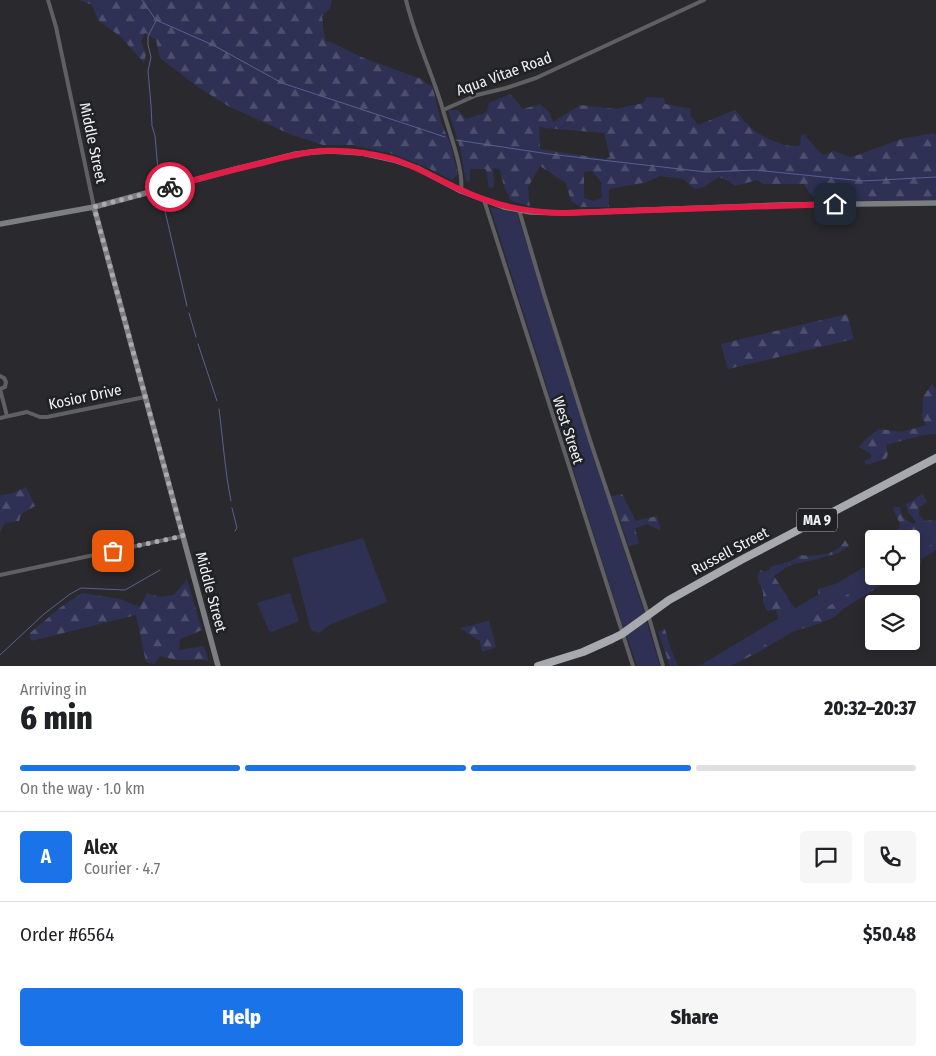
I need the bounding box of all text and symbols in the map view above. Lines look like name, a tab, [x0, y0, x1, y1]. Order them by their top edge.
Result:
street label: Aqua Vitae Road	[454, 48, 554, 100]
street label: Middle Street	[76, 101, 110, 185]
courier	[145, 162, 195, 212]
icon: bike	[156, 173, 184, 201]
pin	[814, 183, 856, 225]
icon: home	[821, 190, 849, 218]
street label: Kosior Drive	[47, 380, 123, 414]
street label: West Street	[549, 394, 587, 466]
road number: MA 9	[797, 508, 837, 532]
street label: Russell Street	[689, 523, 772, 579]
pin	[92, 530, 134, 572]
map controls	[865, 530, 920, 650]
button: locate	[865, 530, 920, 585]
icon: bag	[99, 537, 127, 565]
street label: Middle Street	[192, 550, 230, 634]
button: layers	[865, 595, 920, 650]
text: Arriving in	[20, 680, 87, 699]
text: 20:32–20:37	[824, 697, 916, 720]
text: 6 min	[20, 699, 93, 737]
text: On the way · 1.0 km	[20, 779, 145, 798]
button: chat	[800, 831, 852, 883]
button: phone	[864, 831, 916, 883]
text: Alex	[84, 836, 118, 859]
text: A	[41, 845, 51, 868]
text: Courier · 4.7	[84, 859, 160, 878]
text: Order #6564	[20, 923, 114, 946]
text: $50.48	[863, 923, 916, 946]
button: Help	[20, 988, 463, 1046]
button: Share	[473, 988, 916, 1046]

